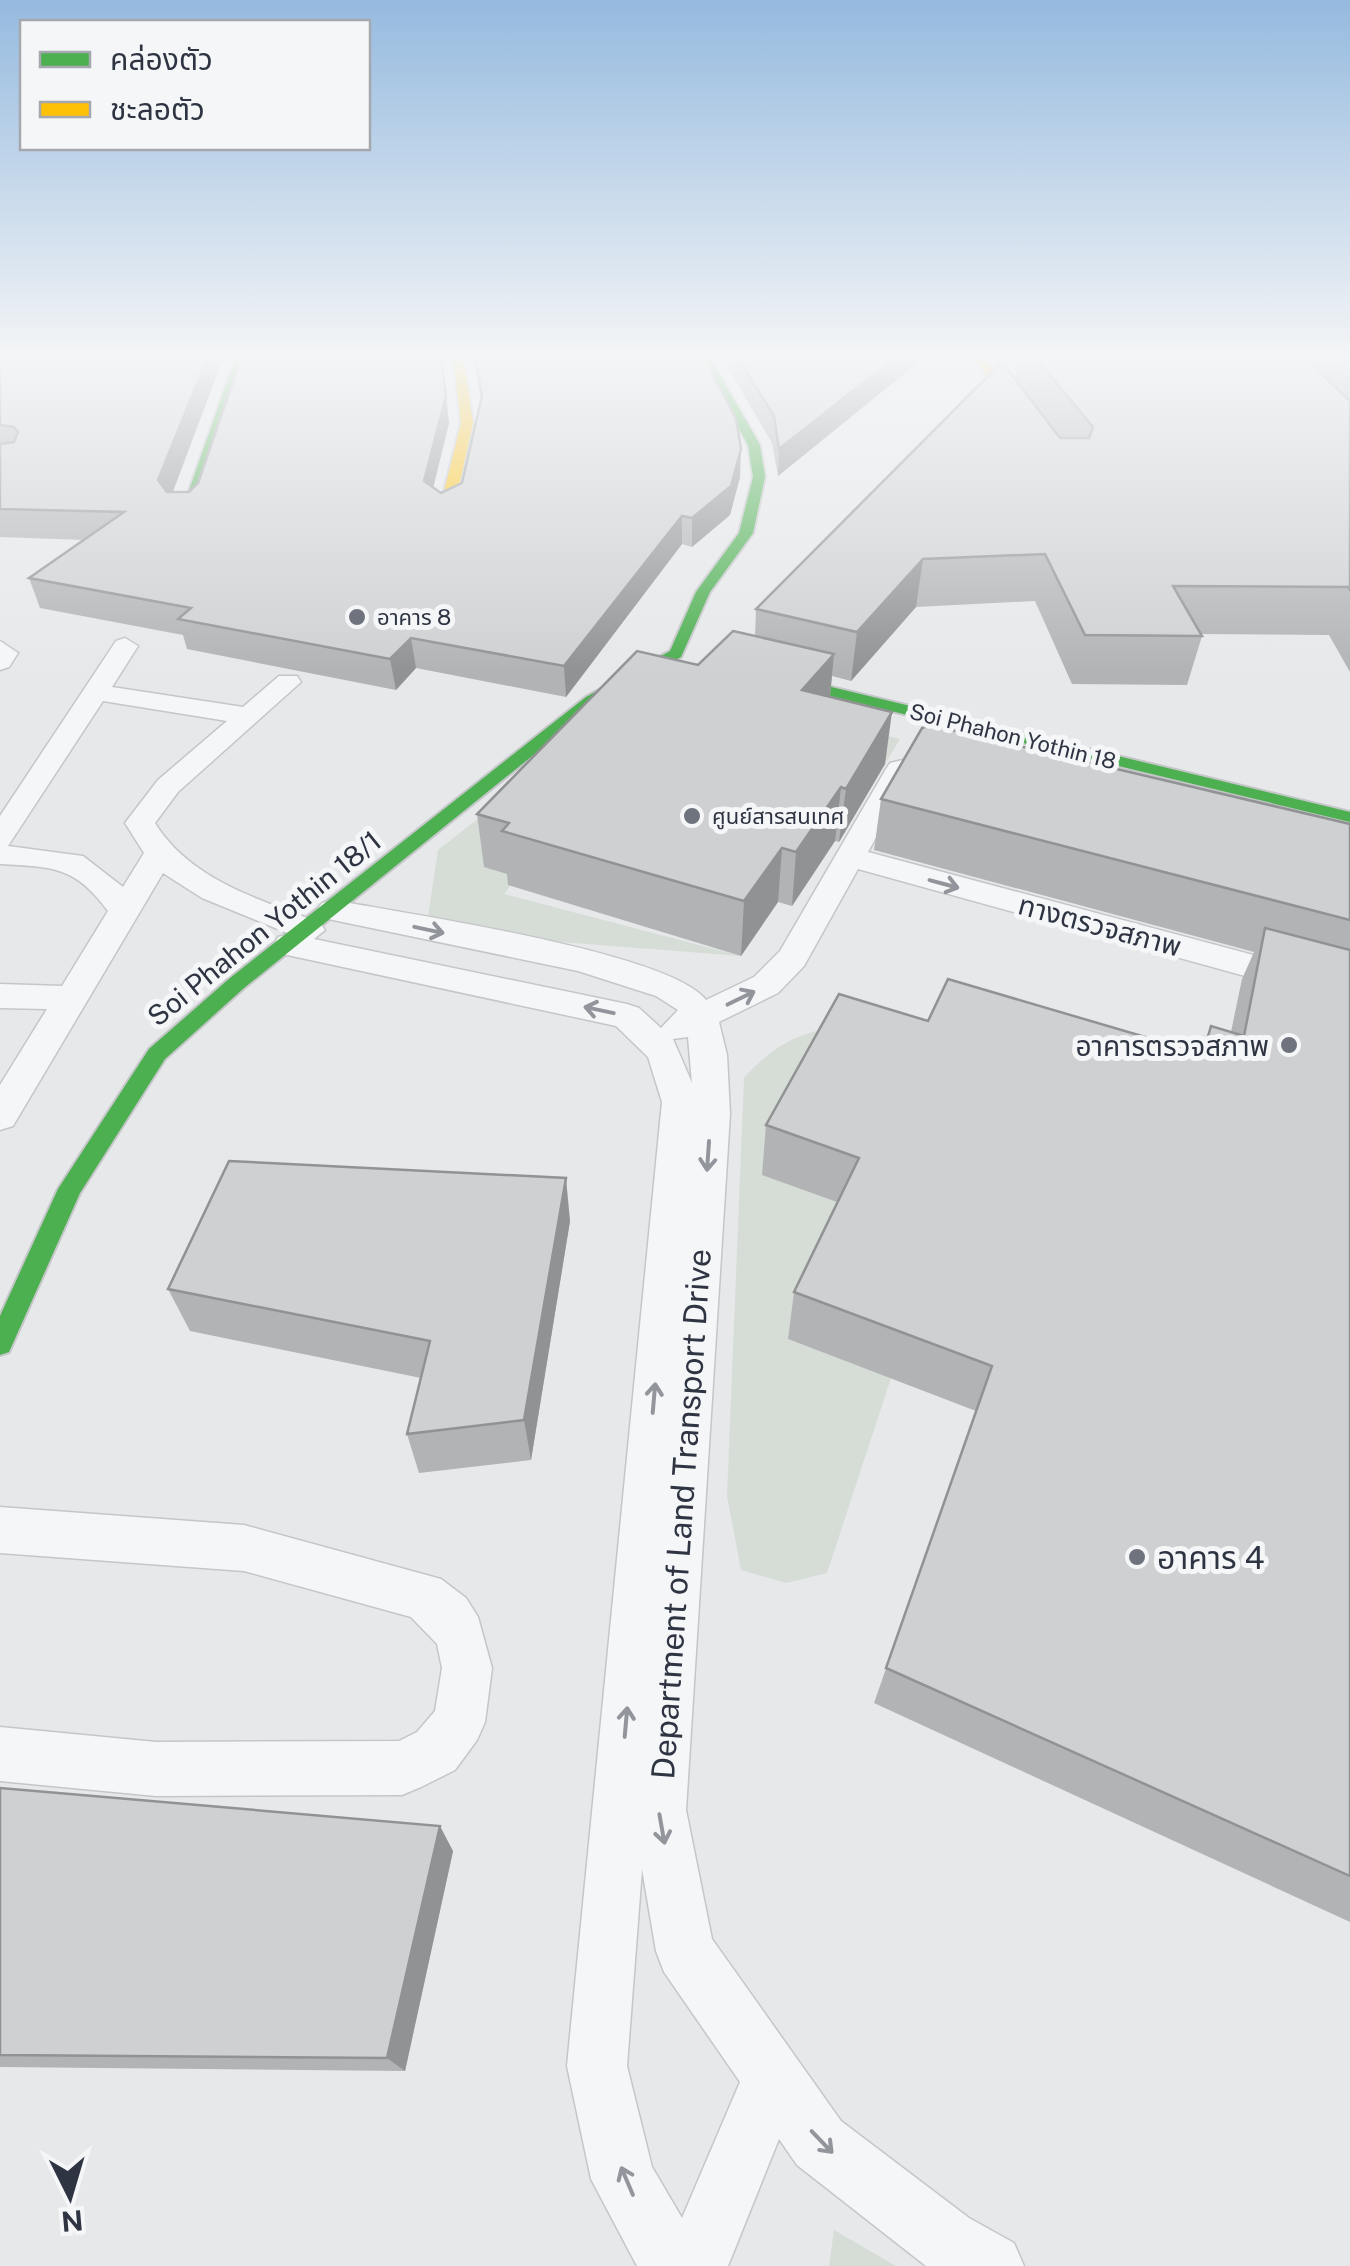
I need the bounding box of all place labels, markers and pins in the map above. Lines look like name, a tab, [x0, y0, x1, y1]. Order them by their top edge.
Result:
place label: อาคาร 8	[377, 604, 451, 630]
marker: อาคาร 8	[346, 606, 368, 628]
place label: ศูนย์สารสนเทศ	[712, 803, 844, 830]
marker: ศูนย์สารสนเทศ	[681, 805, 703, 827]
place label: อาคารตรวจสภาพ	[1075, 1029, 1269, 1062]
marker: อาคารตรวจสภาพ	[1278, 1034, 1300, 1056]
place label: อาคาร 4	[1157, 1539, 1265, 1576]
marker: อาคาร 4	[1126, 1546, 1148, 1568]

